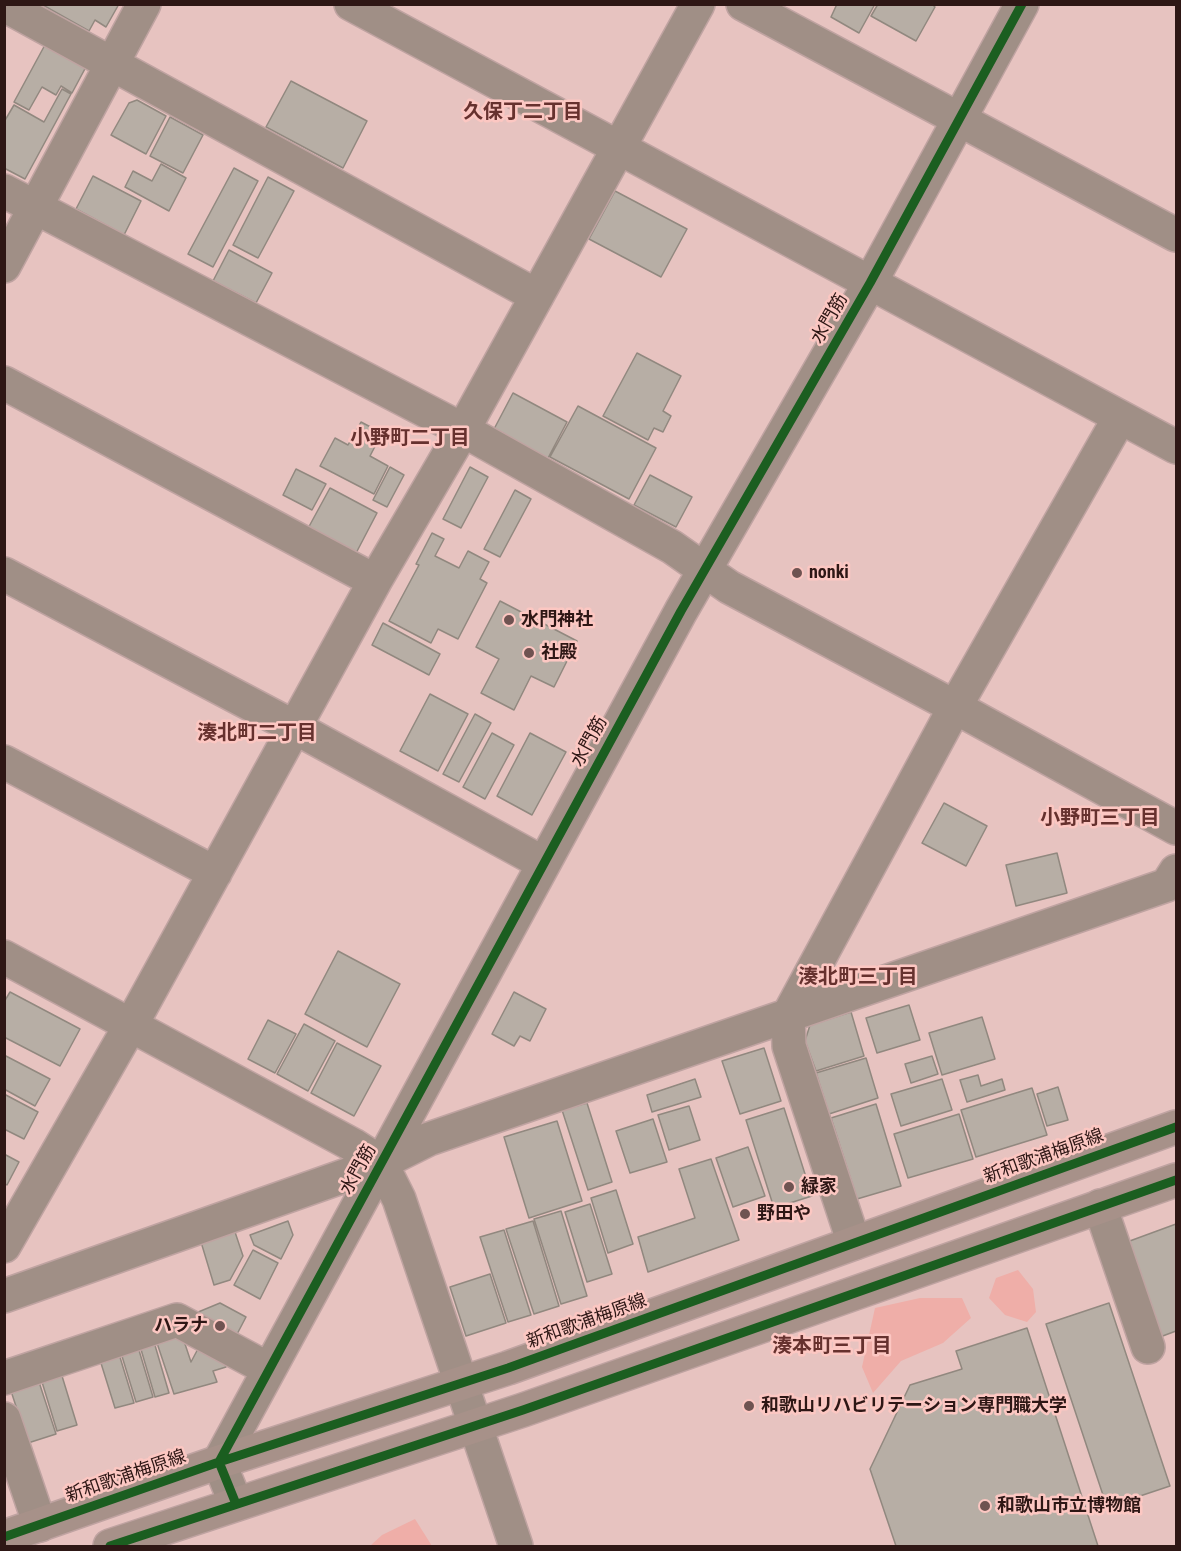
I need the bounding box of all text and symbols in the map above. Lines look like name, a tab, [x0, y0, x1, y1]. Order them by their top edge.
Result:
district label: 久保丁二丁目	[463, 101, 583, 125]
street label: 水門筋	[807, 290, 853, 348]
district label: 小野町二丁目	[350, 427, 470, 451]
place label: nonki	[809, 562, 849, 584]
marker: nonki	[790, 566, 804, 580]
place label: 水門神社	[521, 609, 593, 631]
marker: 水門神社	[502, 613, 516, 627]
place label: 社殿	[541, 642, 577, 664]
marker: 社殿	[522, 646, 536, 660]
street label: 水門筋	[567, 713, 613, 771]
district label: 湊北町二丁目	[197, 722, 317, 746]
district label: 小野町三丁目	[1040, 807, 1160, 831]
district label: 湊北町三丁目	[798, 966, 918, 990]
street label: 新和歌浦梅原線	[981, 1125, 1107, 1189]
street label: 水門筋	[336, 1141, 382, 1199]
place label: 緑家	[801, 1176, 837, 1198]
marker: 緑家	[782, 1180, 796, 1194]
place label: 野田や	[757, 1203, 811, 1225]
marker: 野田や	[738, 1207, 752, 1221]
street label: 新和歌浦梅原線	[524, 1290, 650, 1354]
place label: ハラナ	[154, 1315, 208, 1337]
marker: ハラナ	[213, 1319, 227, 1333]
district label: 湊本町三丁目	[772, 1335, 892, 1359]
place label: 和歌山リハビリテーション専門職大学	[761, 1395, 1067, 1417]
marker: 和歌山リハビリテーション専門職大学	[742, 1399, 756, 1413]
street label: 新和歌浦梅原線	[63, 1446, 189, 1508]
place label: 和歌山市立博物館	[997, 1495, 1141, 1517]
marker: 和歌山市立博物館	[978, 1499, 992, 1513]

